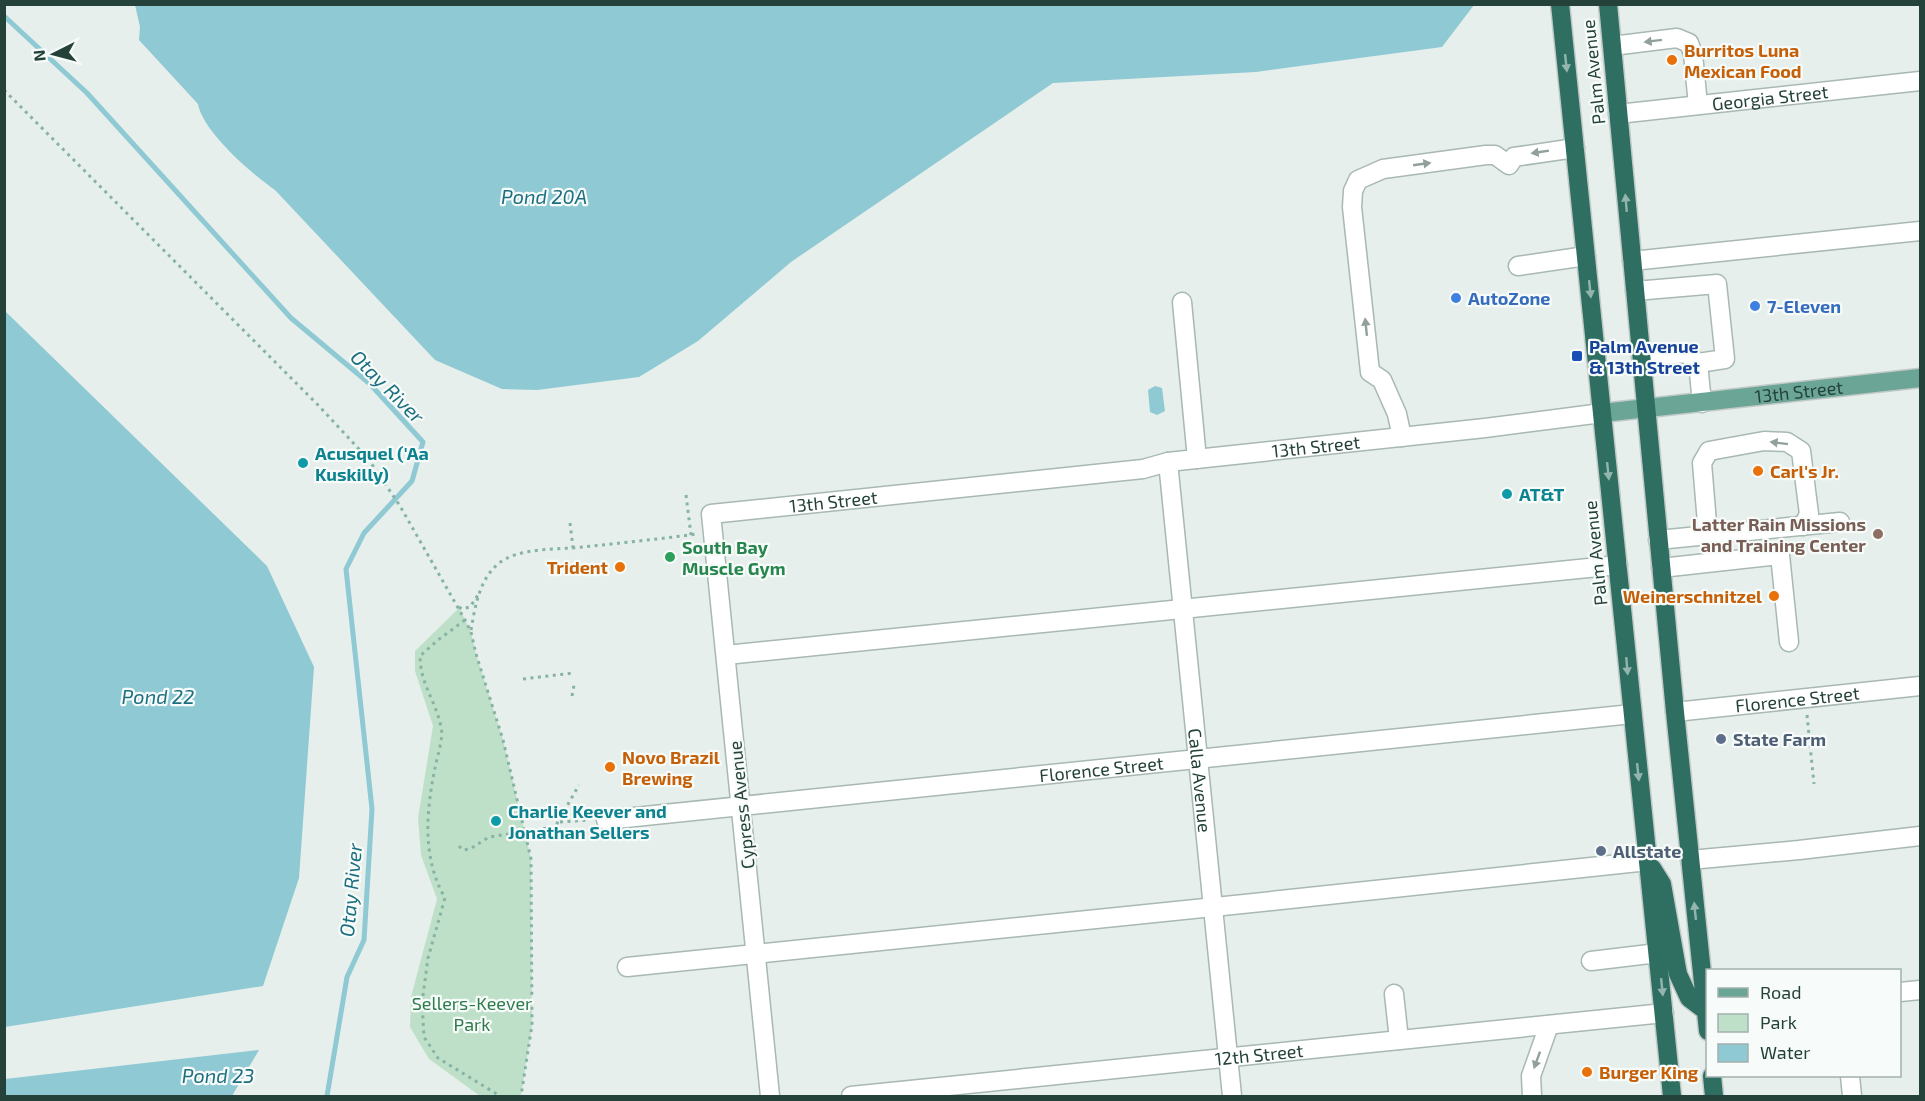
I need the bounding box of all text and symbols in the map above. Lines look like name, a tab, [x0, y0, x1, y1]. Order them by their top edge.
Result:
street label: Palm Avenue	[1577, 18, 1609, 126]
north arrow	[24, 24, 84, 84]
one-way arrow	[1643, 36, 1662, 46]
place label: Burritos Luna Mexican Food	[1684, 39, 1802, 82]
text: N	[29, 49, 49, 62]
one-way arrow	[1561, 53, 1571, 72]
marker: Burritos Luna Mexican Food	[1665, 53, 1679, 67]
street label: Georgia Street	[1711, 80, 1830, 115]
one-way arrow	[1530, 148, 1549, 157]
one-way arrow	[1412, 159, 1431, 168]
water label: Pond 20A	[501, 184, 587, 208]
one-way arrow	[1621, 194, 1631, 213]
one-way arrow	[1585, 280, 1594, 299]
place label: AutoZone	[1468, 287, 1550, 309]
marker: AutoZone	[1449, 291, 1463, 305]
place label: 7-Eleven	[1767, 295, 1841, 317]
marker: 7-Eleven	[1748, 299, 1762, 313]
one-way arrow	[1361, 318, 1371, 337]
place label: Palm Avenue & 13th Street	[1589, 335, 1700, 378]
water label: Otay River	[346, 344, 430, 429]
marker: Palm Avenue & 13th Street	[1570, 349, 1584, 363]
street label: 13th Street	[1754, 376, 1844, 407]
street label: 13th Street	[1271, 430, 1361, 462]
one-way arrow	[1769, 438, 1788, 448]
place label: Acusquel ('Aa Kuskilly)	[315, 442, 429, 485]
marker: Acusquel ('Aa Kuskilly)	[296, 456, 310, 470]
place label: Carl's Jr.	[1770, 460, 1839, 482]
one-way arrow	[1603, 462, 1613, 481]
marker: Carl's Jr.	[1751, 464, 1765, 478]
place label: AT&T	[1519, 483, 1564, 505]
street label: 13th Street	[788, 486, 879, 517]
marker: AT&T	[1500, 487, 1514, 501]
street label: Palm Avenue	[1579, 499, 1611, 607]
place label: Latter Rain Missions and Training Center	[1692, 513, 1866, 556]
marker: Latter Rain Missions and Training Center	[1871, 527, 1885, 541]
place label: South Bay Muscle Gym	[682, 536, 786, 579]
marker: South Bay Muscle Gym	[663, 550, 677, 564]
place label: Trident	[547, 556, 609, 578]
marker: Trident	[613, 560, 627, 574]
place label: Weinerschnitzel	[1623, 585, 1762, 607]
marker: Weinerschnitzel	[1767, 589, 1781, 603]
one-way arrow	[1622, 656, 1632, 675]
street label: Florence Street	[1734, 681, 1861, 717]
water label: Pond 22	[122, 684, 194, 708]
street label: Calla Avenue	[1184, 727, 1216, 834]
place label: State Farm	[1733, 728, 1826, 750]
marker: State Farm	[1714, 732, 1728, 746]
street label: Cypress Avenue	[723, 740, 759, 870]
place label: Novo Brazil Brewing	[622, 746, 720, 789]
street label: Florence Street	[1038, 751, 1165, 786]
marker: Novo Brazil Brewing	[603, 760, 617, 774]
one-way arrow	[1633, 763, 1643, 782]
place label: Charlie Keever and Jonathan Sellers	[508, 800, 667, 843]
marker: Charlie Keever and Jonathan Sellers	[489, 814, 503, 828]
place label: Allstate	[1613, 840, 1681, 862]
water label: Otay River	[334, 841, 367, 938]
marker: Allstate	[1594, 844, 1608, 858]
one-way arrow	[1690, 901, 1700, 920]
legend	[1706, 969, 1901, 1077]
one-way arrow	[1657, 977, 1666, 996]
text: Road	[1760, 981, 1801, 1003]
park label: Sellers-Keever Park	[412, 992, 532, 1035]
text: Park	[1760, 1011, 1797, 1033]
street label: 12th Street	[1214, 1039, 1304, 1070]
text: Water	[1760, 1041, 1810, 1063]
one-way arrow	[1532, 1051, 1541, 1069]
place label: Burger King	[1599, 1061, 1699, 1083]
water label: Pond 23	[182, 1063, 254, 1087]
marker: Burger King	[1580, 1065, 1594, 1079]

